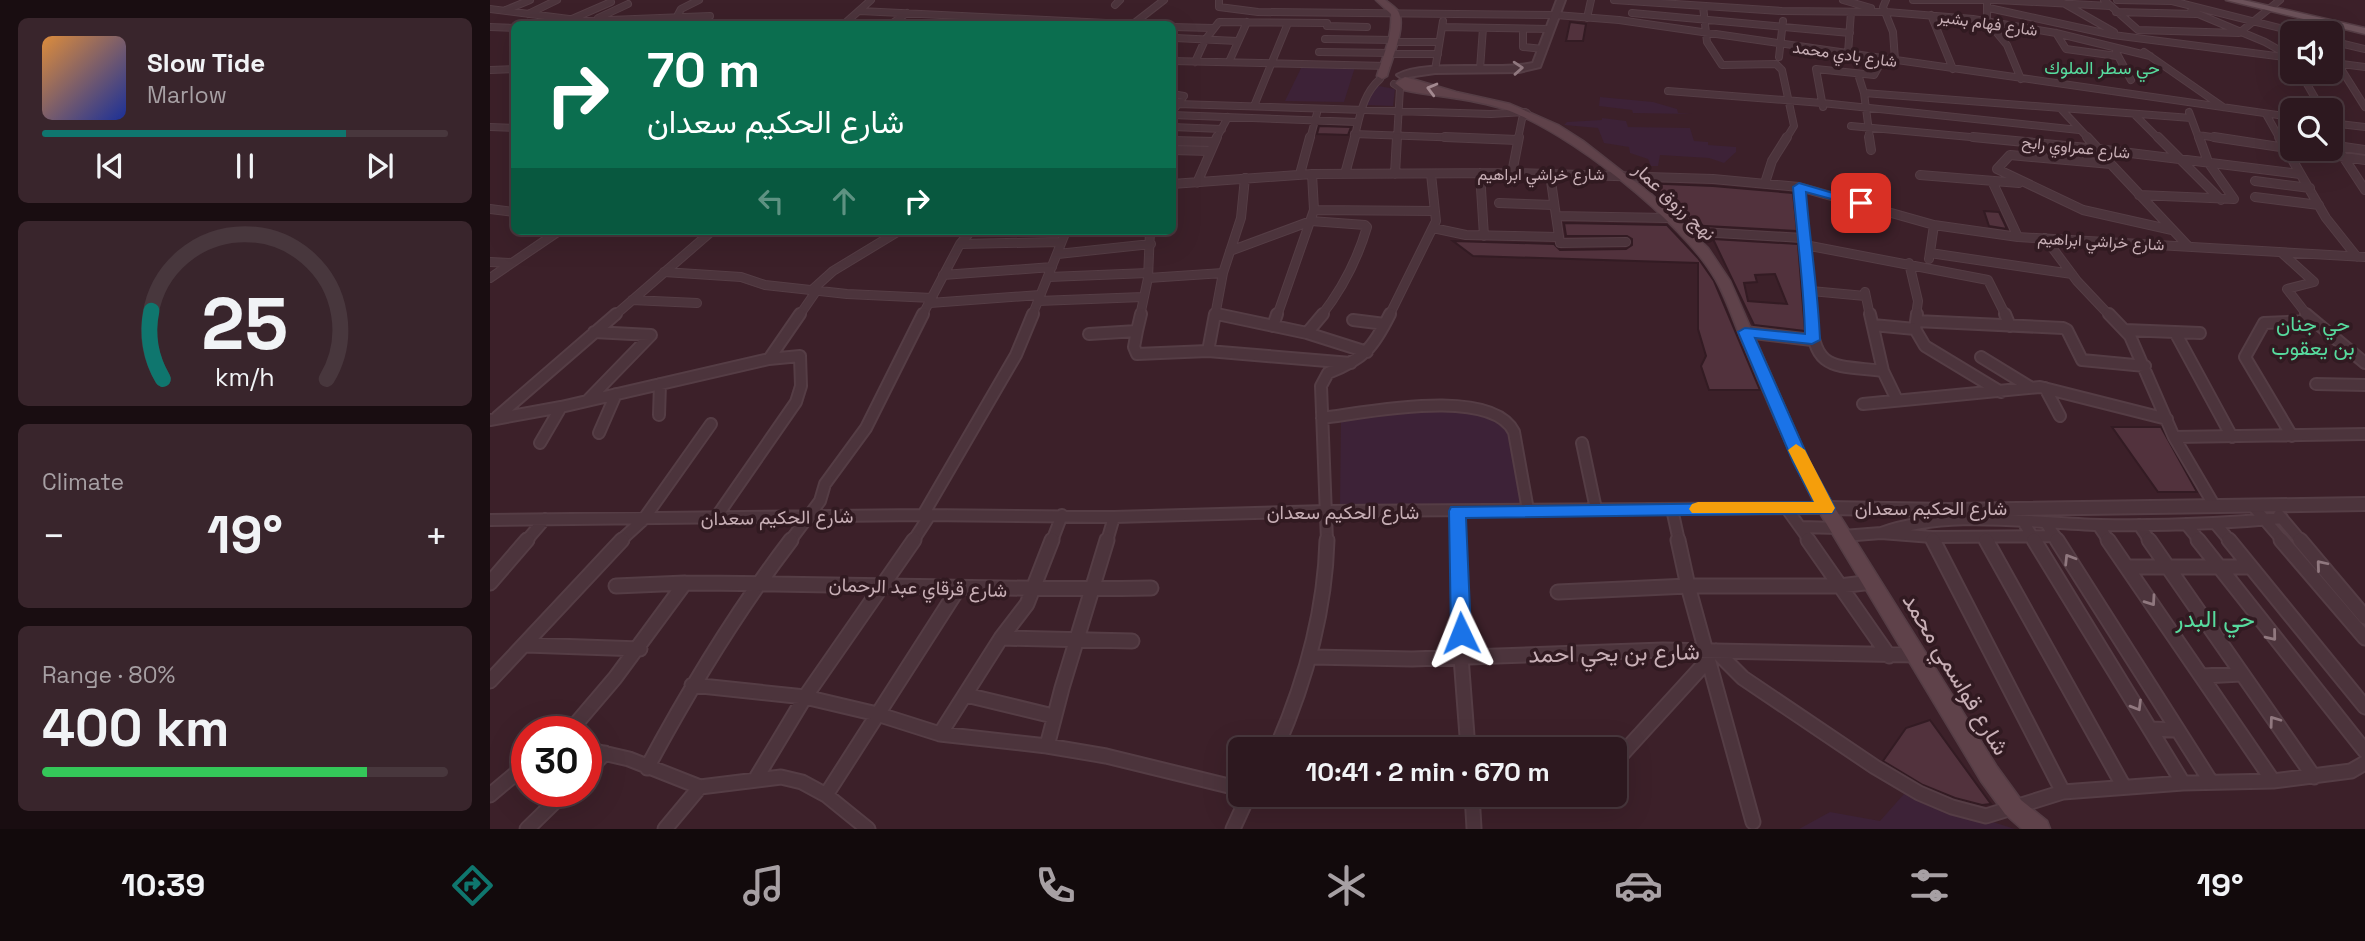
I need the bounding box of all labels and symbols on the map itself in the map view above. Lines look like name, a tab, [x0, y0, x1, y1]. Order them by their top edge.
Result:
street label: شارع فهام بشير	[1936, 6, 2039, 42]
street label: شارع بادي محمد	[1791, 37, 1899, 75]
district label: حي سطر الملوك	[2044, 56, 2160, 83]
one-way arrow	[1513, 61, 1524, 76]
one-way arrow	[1426, 83, 1438, 98]
street label: شارع عمراوي رابح	[2020, 131, 2131, 167]
street label: نهج رزوق عمار	[1627, 156, 1721, 247]
street label: شارع خراشي ابراهيم	[1477, 164, 1605, 188]
pin	[1831, 173, 1891, 233]
street label: شارع خراشي ابراهيم	[2037, 228, 2165, 258]
district label: حي جنان بن يعقوب	[2271, 310, 2355, 361]
street label: شارع الحكيم سعدان	[1855, 496, 2007, 521]
street label: شارع الحكيم سعدان	[1267, 500, 1419, 525]
street label: شارع الحكيم سعدان	[700, 504, 854, 531]
one-way arrow	[2065, 553, 2078, 566]
one-way arrow	[2317, 560, 2329, 573]
street label: شارع قرقاي عبد الرحمان	[828, 572, 1008, 606]
street label: شارع قواسمي محمد	[1892, 587, 2016, 763]
one-way arrow	[2143, 593, 2155, 606]
position arrow	[1424, 596, 1498, 670]
district label: حي البدر	[2174, 603, 2255, 638]
one-way arrow	[2264, 628, 2277, 640]
street label: شارع بن يحي احمد	[1528, 637, 1700, 673]
one-way arrow	[2128, 699, 2141, 712]
speed limit sign: 30	[511, 716, 602, 807]
one-way arrow	[2270, 716, 2282, 729]

